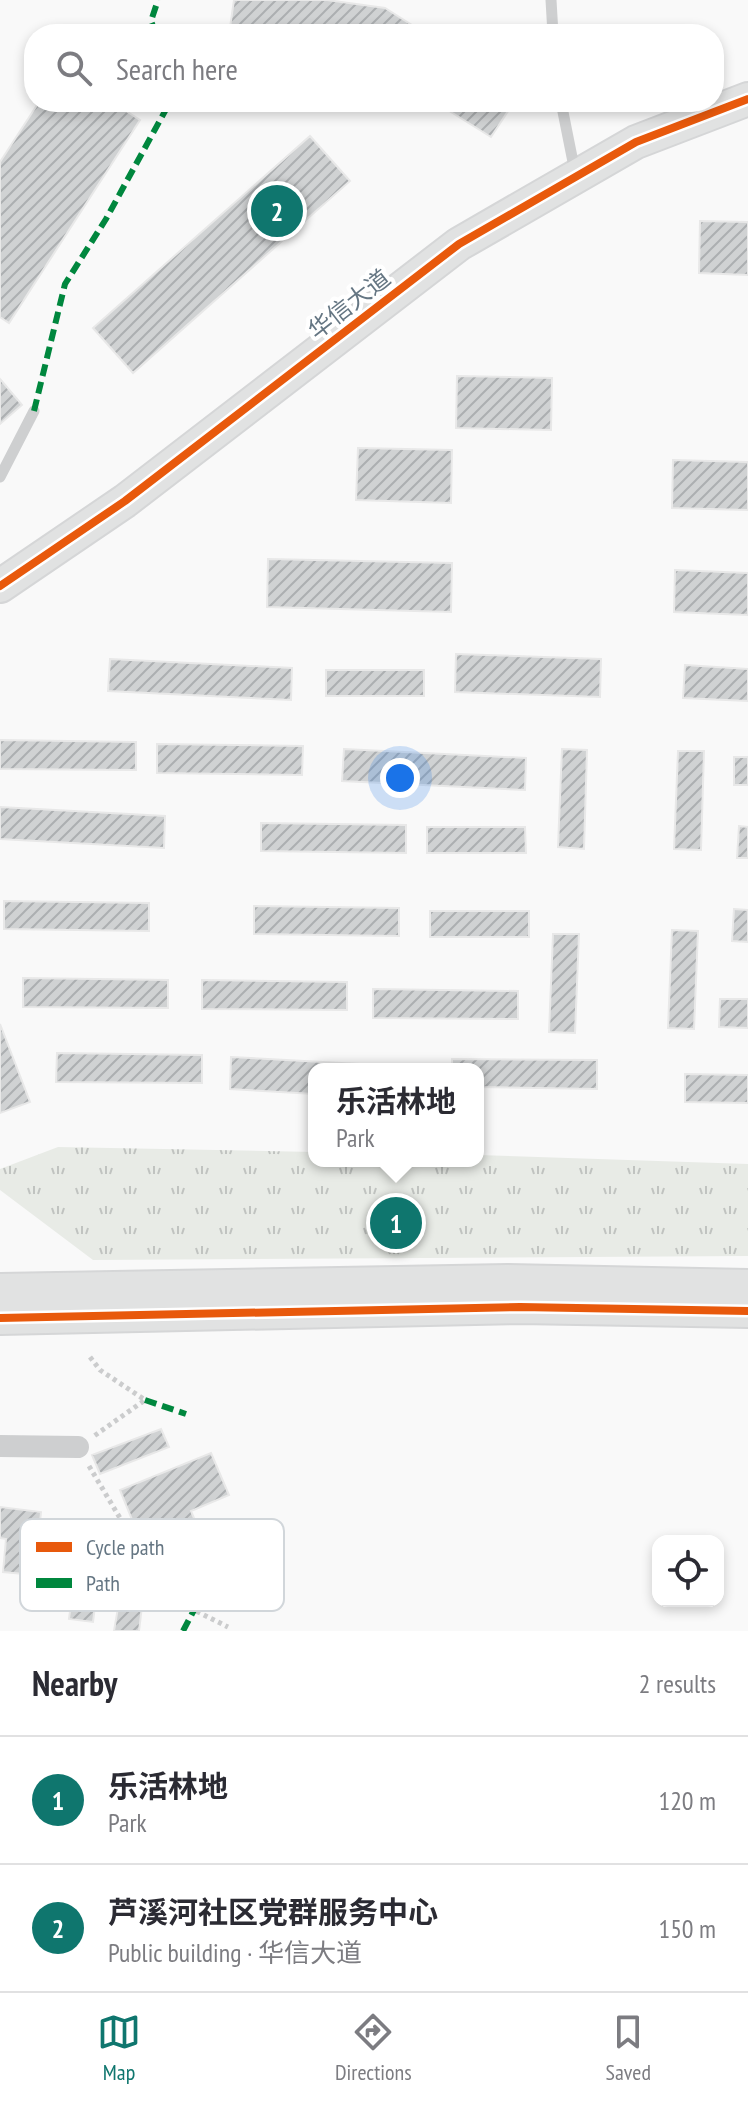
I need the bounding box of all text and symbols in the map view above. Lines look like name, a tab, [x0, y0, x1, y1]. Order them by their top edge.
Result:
search box	[24, 24, 724, 112]
icon: search	[52, 46, 96, 90]
text: Search here	[116, 49, 238, 88]
pin: 2	[251, 181, 303, 241]
street label: 华信大道	[302, 262, 396, 346]
your location	[380, 758, 420, 798]
popup	[308, 1063, 484, 1167]
text: 乐活林地	[336, 1081, 456, 1120]
text: Park	[336, 1121, 375, 1154]
pin: 1	[370, 1193, 422, 1253]
legend	[20, 1519, 284, 1611]
text: Cycle path	[86, 1533, 164, 1561]
map controls	[652, 1535, 724, 1607]
button: locate	[652, 1535, 724, 1607]
text: Path	[86, 1569, 120, 1597]
text: Nearby	[32, 1661, 117, 1705]
text: 2 results	[639, 1667, 716, 1700]
text: 乐活林地	[108, 1766, 228, 1805]
text: 1	[52, 1784, 64, 1817]
text: 120 m	[658, 1784, 716, 1817]
text: Park	[108, 1806, 147, 1839]
text: 芦溪河社区党群服务中心	[108, 1892, 438, 1931]
text: 2	[52, 1912, 64, 1945]
text: 150 m	[658, 1912, 716, 1945]
text: Public building · 华信大道	[108, 1936, 362, 1969]
tab: Map	[97, 2010, 141, 2086]
tab: Directions	[335, 2010, 412, 2086]
tab: Saved	[606, 2010, 651, 2086]

